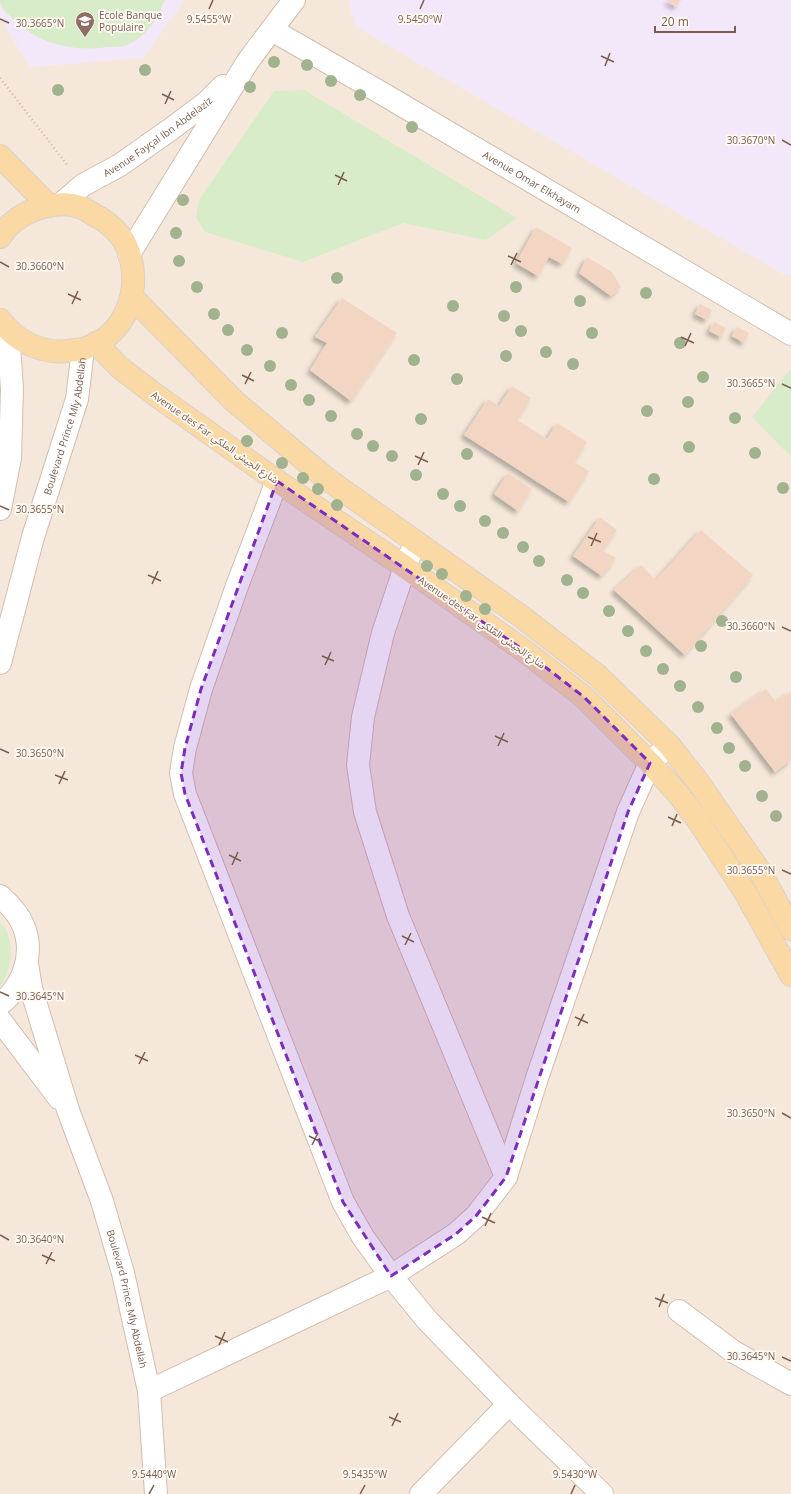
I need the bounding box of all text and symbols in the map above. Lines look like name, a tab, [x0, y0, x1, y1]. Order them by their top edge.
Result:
place label: Ecole Banque Populaire	[99, 8, 163, 34]
scale bar	[655, 8, 735, 34]
school or university icon: Ecole Banque Populaire	[74, 10, 96, 38]
text: 9.5455°W	[187, 12, 232, 26]
text: 9.5450°W	[398, 12, 443, 26]
text: 20 m	[661, 13, 689, 30]
text: 30.3665°N	[16, 16, 64, 30]
street label: Avenue Fayçal Ibn Abdelaziz	[100, 93, 216, 180]
text: 30.3670°N	[727, 133, 775, 147]
street label: Avenue Omar Elkhayam	[480, 147, 584, 216]
text: 30.3660°N	[16, 259, 64, 273]
street label: Boulevard Prince Mly Abdellah	[40, 357, 89, 497]
text: 30.3665°N	[727, 376, 775, 390]
street label: Avenue des Far شارع الجيش الملكي	[148, 388, 282, 488]
text: 30.3655°N	[16, 502, 64, 516]
street label: Avenue des Far شارع الجيش الملكي	[415, 573, 549, 673]
text: 30.3660°N	[727, 619, 775, 633]
text: 30.3650°N	[16, 746, 64, 760]
text: 30.3655°N	[727, 863, 775, 877]
text: 30.3645°N	[16, 989, 64, 1003]
text: 30.3650°N	[727, 1106, 775, 1120]
street label: Boulevard Prince Mly Abdellah	[104, 1228, 151, 1369]
text: 30.3640°N	[16, 1232, 64, 1246]
text: 30.3645°N	[727, 1349, 775, 1363]
text: 9.5440°W	[132, 1467, 177, 1481]
text: 9.5435°W	[343, 1467, 388, 1481]
text: 9.5430°W	[553, 1467, 598, 1481]

